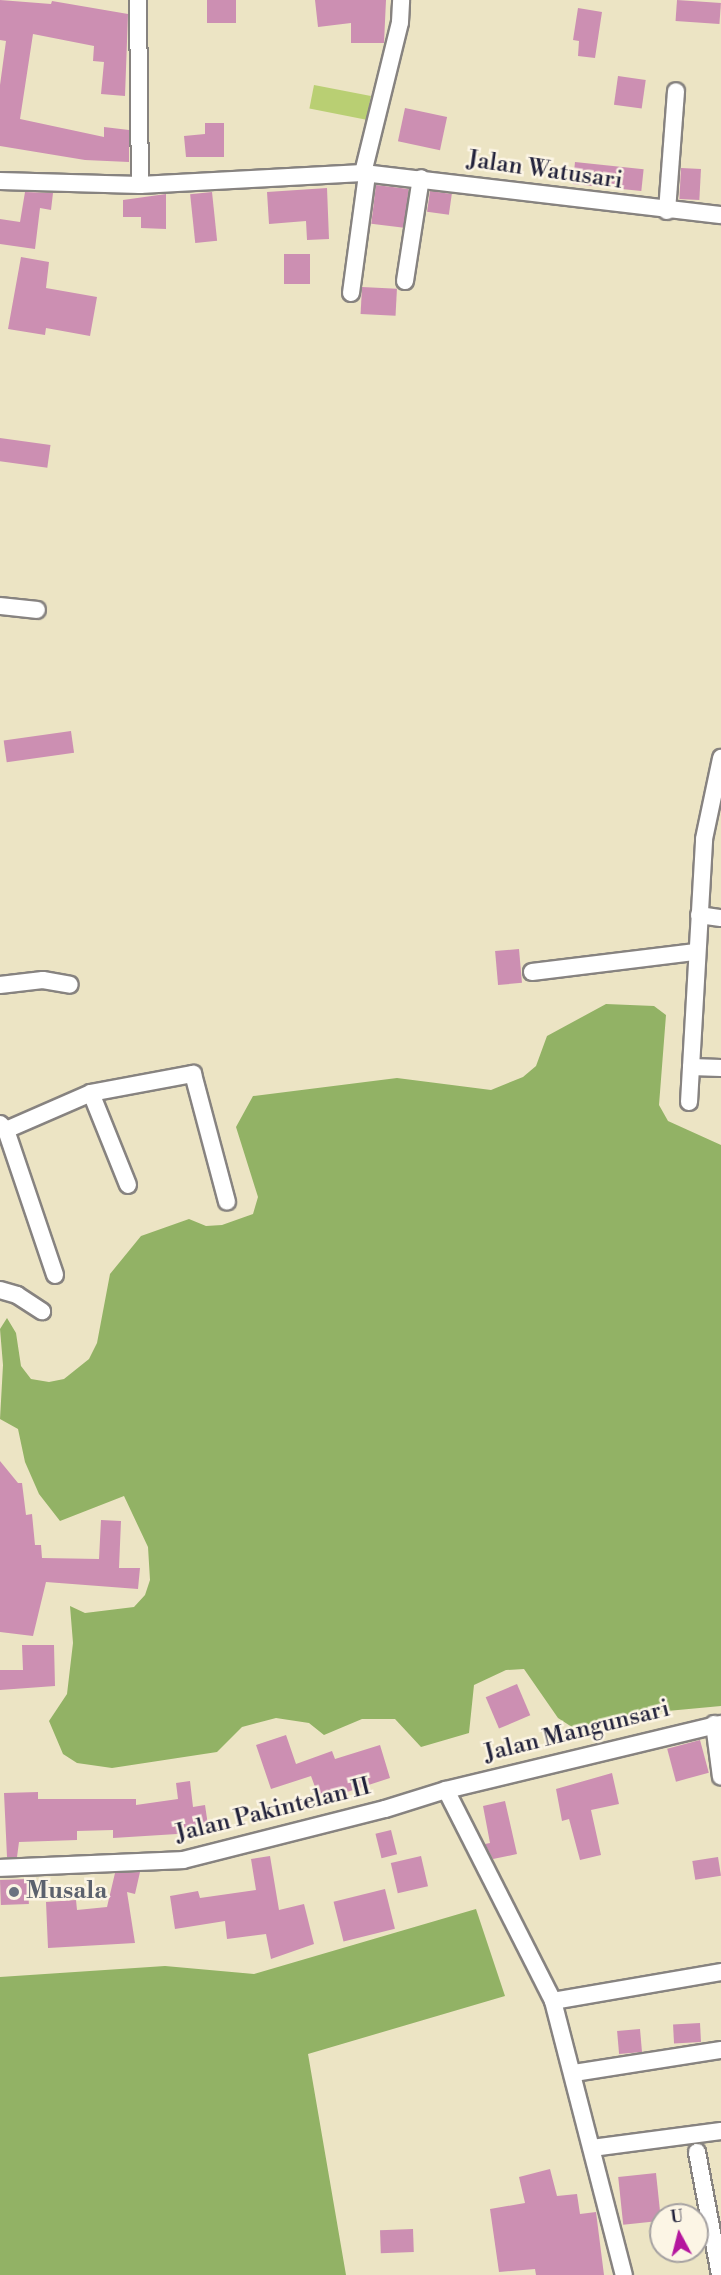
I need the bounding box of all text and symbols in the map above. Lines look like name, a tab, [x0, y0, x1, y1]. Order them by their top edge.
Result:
street label: Jalan Watusari	[465, 146, 625, 196]
street label: Jalan Mangunsari	[481, 1695, 673, 1769]
street label: Jalan Pakintelan II	[172, 1773, 374, 1849]
place label: Musala	[26, 1878, 107, 1906]
marker: Musala	[7, 1885, 21, 1899]
north arrow	[649, 2203, 709, 2263]
text: U	[670, 2206, 684, 2228]

